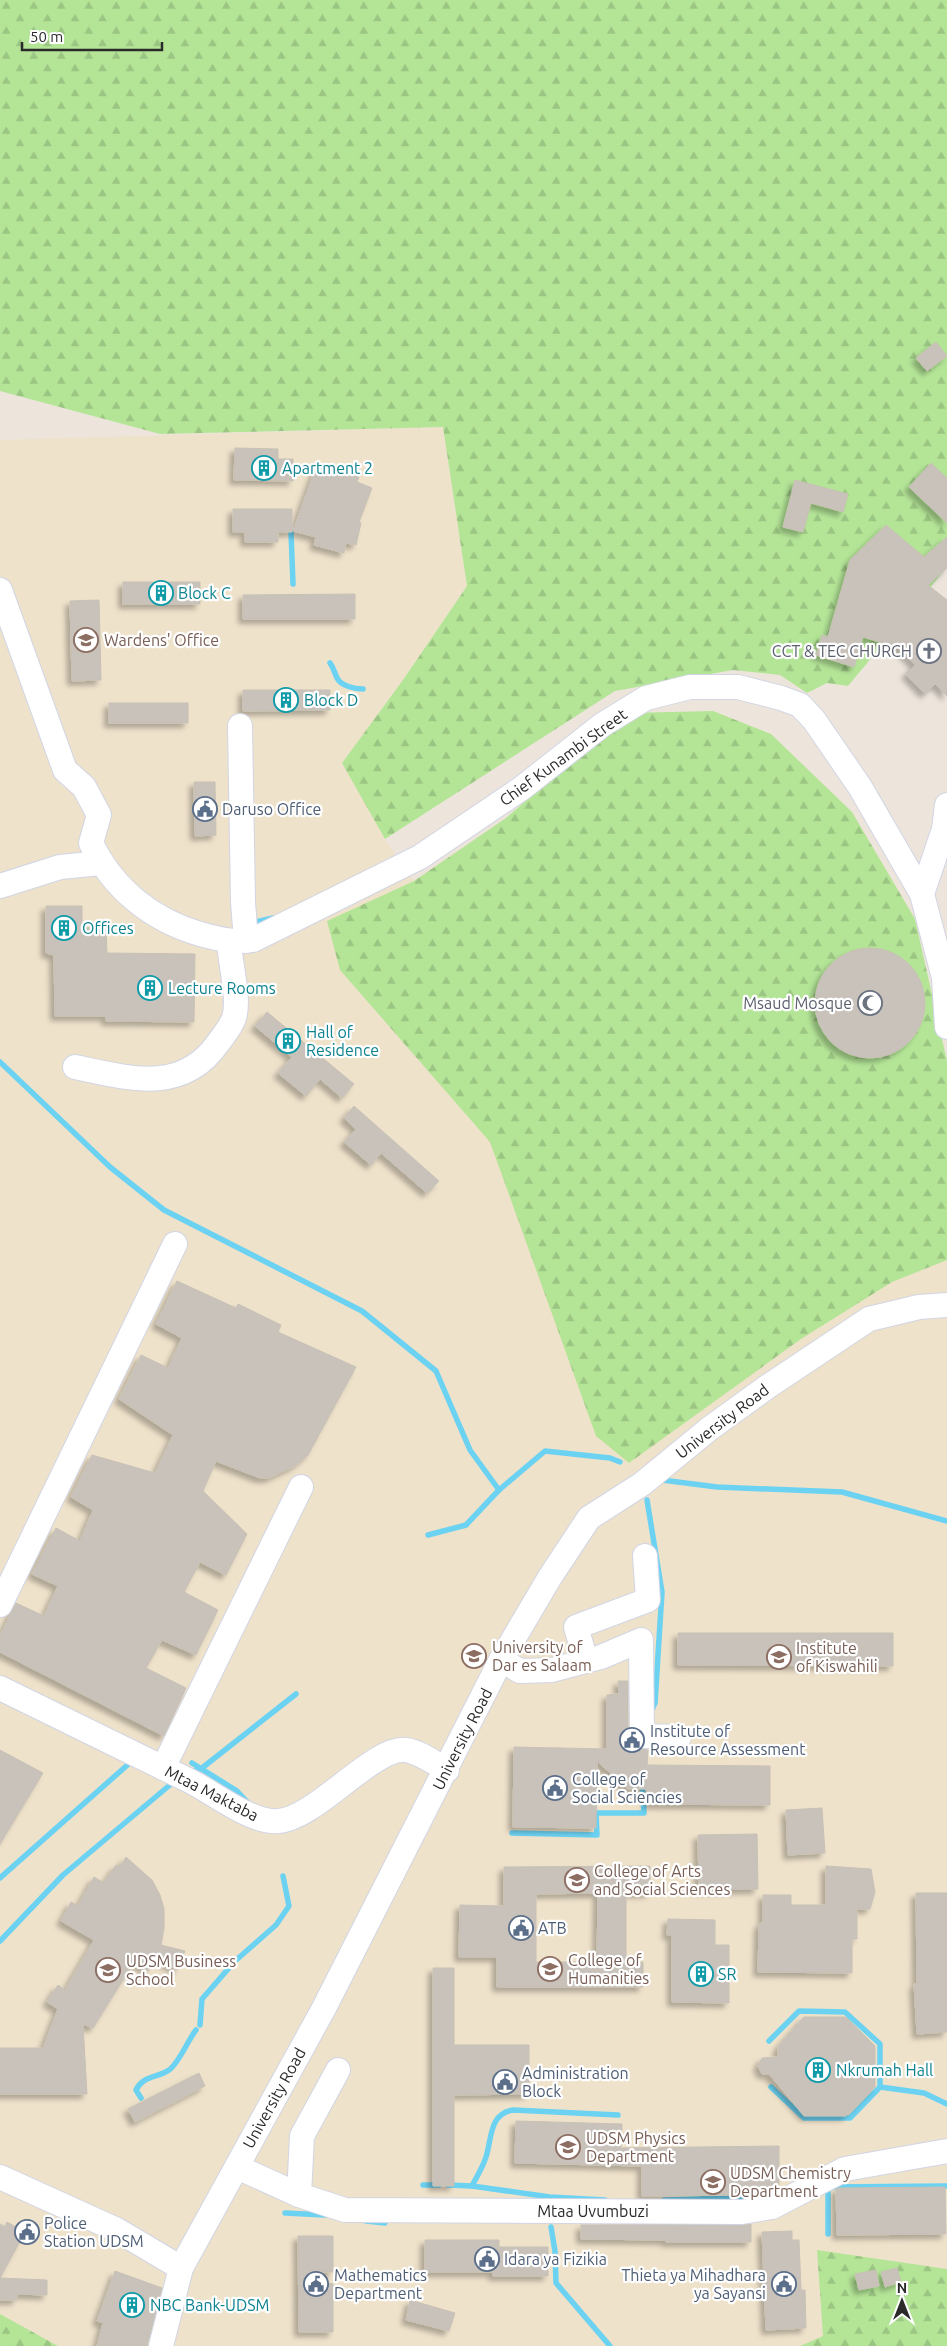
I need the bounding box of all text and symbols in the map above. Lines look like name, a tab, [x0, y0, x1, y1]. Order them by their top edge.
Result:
scale bar	[22, 20, 162, 52]
text: 50 m	[30, 28, 63, 45]
building icon: Apartment 2	[251, 455, 277, 481]
place label: Apartment 2	[282, 459, 373, 477]
building icon: Block C	[148, 580, 174, 606]
place label: Block C	[178, 584, 231, 602]
school or university icon: Wardens' Office	[73, 627, 99, 653]
place label: Wardens' Office	[104, 631, 219, 649]
church icon: CCT & TEC CHURCH	[916, 638, 942, 664]
place label: CCT & TEC CHURCH	[772, 642, 912, 660]
building icon: Block D	[273, 687, 299, 713]
place label: Block D	[304, 691, 358, 709]
street label: Chief Kunambi Street	[496, 704, 631, 809]
public building icon: Daruso Office	[192, 796, 218, 822]
place label: Daruso Office	[222, 800, 321, 818]
building icon: Offices	[51, 915, 77, 941]
place label: Offices	[82, 919, 134, 937]
building icon: Lecture Rooms	[137, 975, 163, 1001]
place label: Lecture Rooms	[168, 979, 276, 997]
mosque icon: Msaud Mosque	[857, 990, 883, 1016]
place label: Msaud Mosque	[743, 994, 852, 1012]
place label: Hall of Residence	[306, 1023, 379, 1059]
building icon: Hall of Residence	[275, 1028, 301, 1054]
street label: University Road	[672, 1380, 772, 1462]
place label: University of Dar es Salaam	[492, 1638, 592, 1674]
place label: Institute of Kiswahili	[796, 1639, 878, 1675]
school or university icon: University of Dar es Salaam	[461, 1643, 487, 1669]
school or university icon: Institute of Kiswahili	[766, 1644, 792, 1670]
street label: University Road	[429, 1685, 495, 1793]
place label: Institute of Resource Assessment	[650, 1722, 806, 1758]
public building icon: Institute of Resource Assessment	[619, 1727, 645, 1753]
street label: Mtaa Maktaba	[162, 1762, 262, 1824]
place label: College of Social Sciencies	[572, 1770, 682, 1806]
public building icon: College of Social Sciencies	[542, 1775, 568, 1801]
place label: College of Arts and Social Sciences	[594, 1862, 730, 1898]
school or university icon: College of Arts and Social Sciences	[564, 1867, 590, 1893]
public building icon: ATB	[508, 1915, 534, 1941]
place label: ATB	[538, 1919, 567, 1937]
place label: College of Humanities	[568, 1951, 649, 1987]
place label: UDSM Business School	[126, 1952, 236, 1988]
school or university icon: College of Humanities	[537, 1956, 563, 1982]
school or university icon: UDSM Business School	[95, 1957, 121, 1983]
building icon: SR	[688, 1961, 714, 1987]
place label: SR	[718, 1965, 736, 1983]
street label: University Road	[239, 2045, 309, 2151]
building icon: Nkrumah Hall	[805, 2057, 831, 2083]
place label: Nkrumah Hall	[836, 2061, 933, 2079]
place label: Administration Block	[522, 2064, 629, 2100]
public building icon: Administration Block	[492, 2069, 518, 2095]
place label: UDSM Physics Department	[586, 2129, 686, 2165]
school or university icon: UDSM Physics Department	[555, 2134, 581, 2160]
place label: UDSM Chemistry Department	[730, 2164, 851, 2200]
school or university icon: UDSM Chemistry Department	[700, 2169, 726, 2195]
street label: Mtaa Uvumbuzi	[537, 2202, 649, 2220]
place label: Police Station UDSM	[44, 2214, 144, 2250]
public building icon: Police Station UDSM	[14, 2219, 40, 2245]
public building icon: Idara ya Fizikia	[474, 2246, 500, 2272]
place label: Idara ya Fizikia	[504, 2250, 607, 2268]
place label: Mathematics Department	[334, 2266, 427, 2302]
place label: Thieta ya Mihadhara ya Sayansi	[621, 2266, 766, 2302]
public building icon: Mathematics Department	[303, 2271, 329, 2297]
public building icon: Thieta ya Mihadhara ya Sayansi	[771, 2271, 797, 2297]
north arrow	[877, 2276, 927, 2326]
text: N	[897, 2280, 907, 2296]
building icon: NBC Bank-UDSM	[119, 2292, 145, 2318]
place label: NBC Bank-UDSM	[150, 2296, 270, 2314]

